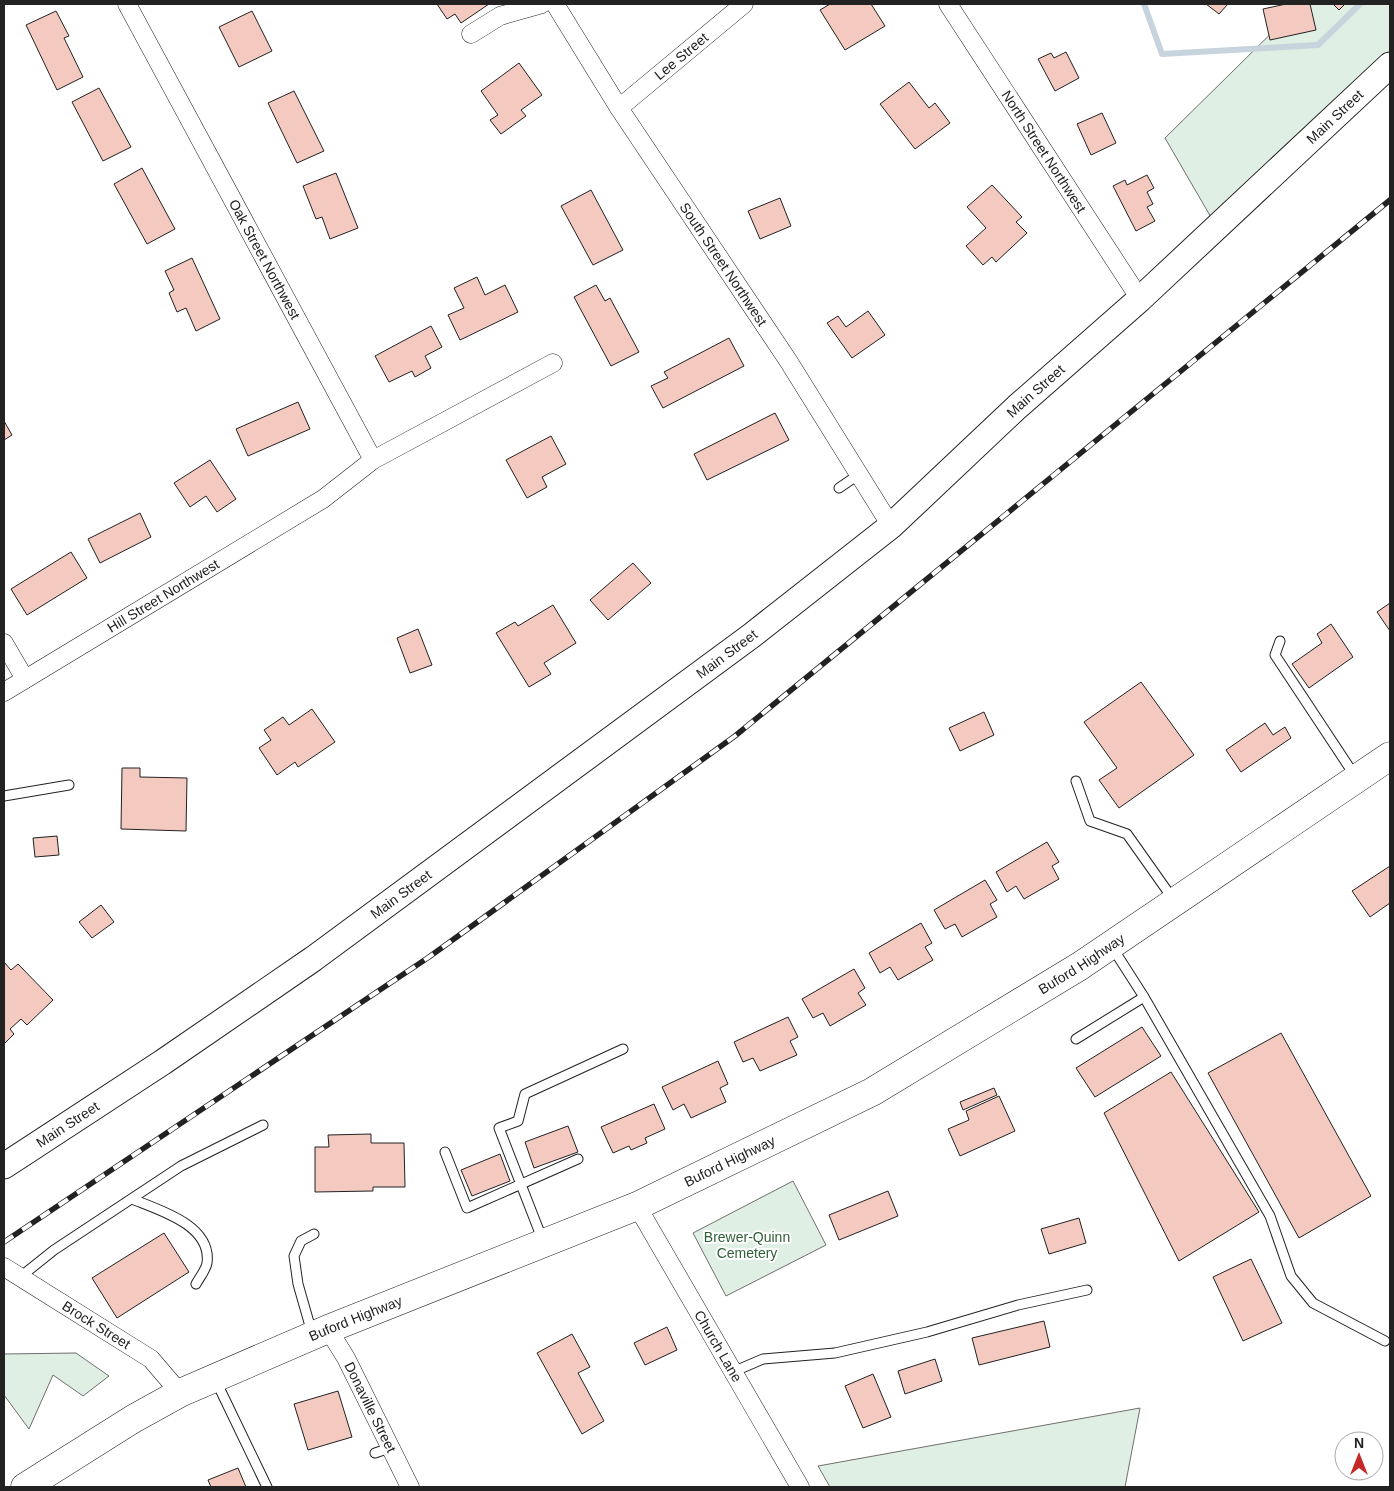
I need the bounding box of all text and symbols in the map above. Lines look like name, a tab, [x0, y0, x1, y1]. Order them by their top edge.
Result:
street label: Lee Street	[651, 29, 711, 83]
street label: Main Street	[1303, 86, 1366, 147]
street label: North Street Northwest	[998, 87, 1090, 216]
street label: Oak Street Northwest	[226, 196, 304, 322]
street label: South Street Northwest	[677, 199, 771, 329]
street label: Main Street	[1003, 361, 1068, 421]
street label: Hill Street Northwest	[104, 556, 222, 636]
street label: Main Street	[693, 626, 760, 682]
street label: Main Street	[367, 867, 434, 922]
street label: Buford Highway	[1036, 930, 1127, 997]
street label: Main Street	[33, 1098, 102, 1151]
street label: Buford Highway	[682, 1132, 778, 1190]
park label: Brewer-Quinn Cemetery	[704, 1229, 790, 1261]
street label: Buford Highway	[306, 1292, 404, 1344]
street label: Brock Street	[59, 1298, 133, 1352]
street label: Church Lane	[691, 1307, 745, 1385]
street label: Donaville Street	[341, 1359, 400, 1455]
north arrow	[1334, 1431, 1384, 1481]
text: N	[1354, 1435, 1364, 1451]

